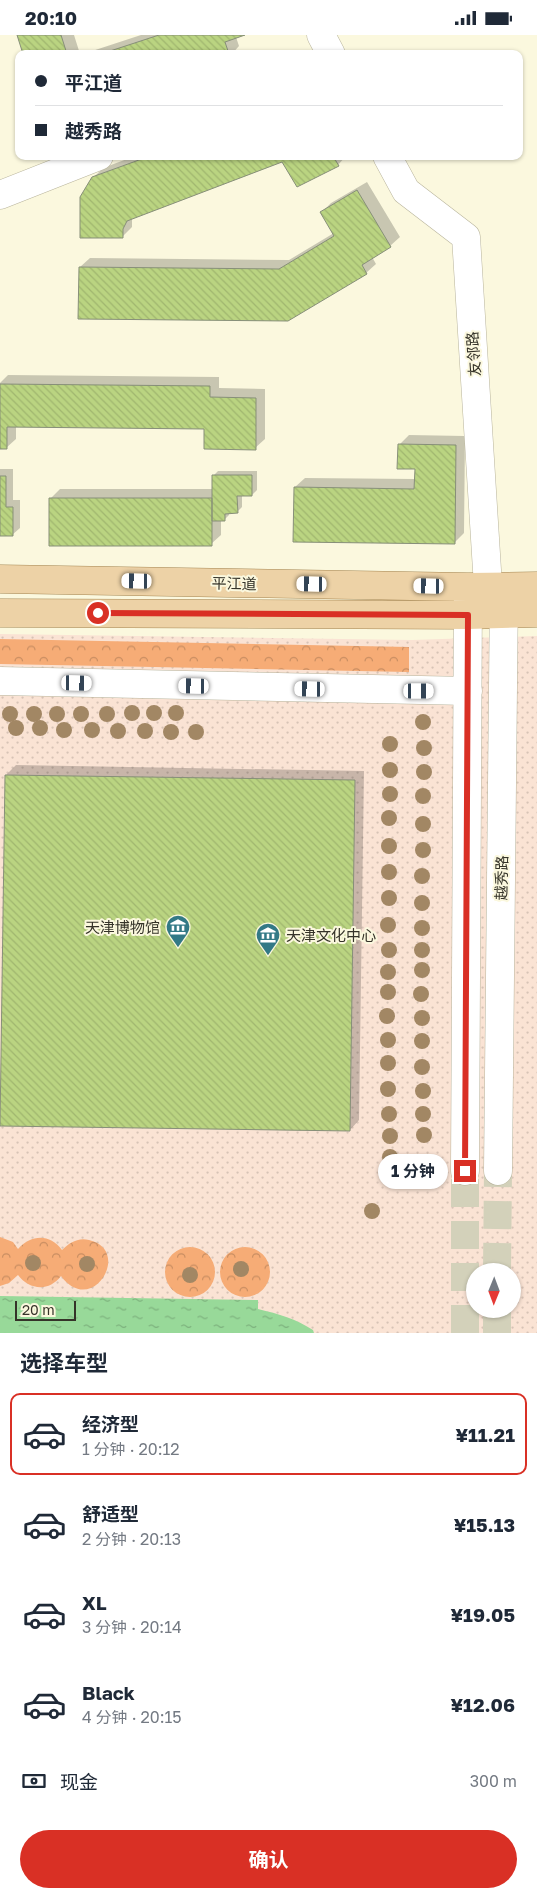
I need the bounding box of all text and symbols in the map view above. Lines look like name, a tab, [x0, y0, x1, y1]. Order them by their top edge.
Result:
text: 20:10	[25, 6, 77, 29]
text: 平江道	[65, 71, 122, 94]
text: 越秀路	[65, 119, 122, 142]
street label: 友邻路	[462, 331, 484, 377]
car	[121, 573, 152, 589]
street label: 平江道	[211, 574, 257, 592]
car	[296, 576, 327, 592]
car	[413, 578, 444, 594]
route start	[87, 602, 109, 624]
car	[61, 675, 92, 691]
car	[178, 678, 209, 694]
car	[294, 681, 325, 697]
car	[404, 684, 434, 699]
street label: 越秀路	[492, 855, 510, 901]
museum icon: 天津博物馆	[165, 914, 191, 948]
place label: 天津博物馆	[85, 918, 160, 936]
museum icon: 天津文化中心	[255, 922, 281, 956]
place label: 天津文化中心	[286, 926, 376, 944]
callout: 1 分钟	[378, 1153, 448, 1189]
route end	[454, 1160, 476, 1182]
text: 1 分钟	[391, 1161, 435, 1181]
north arrow	[466, 1263, 521, 1317]
map controls	[466, 1263, 521, 1318]
scale bar	[15, 1298, 76, 1321]
text: 20 m	[22, 1301, 55, 1318]
text: 选择车型	[20, 1349, 108, 1376]
icon: car	[22, 1412, 67, 1457]
text: 经济型	[82, 1412, 139, 1435]
text: ¥11.21	[455, 1423, 515, 1446]
text: 1 分钟 · 20:12	[82, 1439, 180, 1459]
icon: car	[22, 1502, 67, 1547]
text: 舒适型	[82, 1502, 139, 1525]
text: ¥15.13	[454, 1513, 515, 1536]
text: 2 分钟 · 20:13	[82, 1529, 181, 1549]
text: XL	[82, 1591, 107, 1614]
icon: car	[22, 1592, 67, 1637]
text: ¥19.05	[451, 1603, 515, 1626]
text: 3 分钟 · 20:14	[82, 1617, 182, 1637]
text: Black	[82, 1681, 135, 1704]
icon: car	[22, 1682, 67, 1727]
text: ¥12.06	[451, 1693, 515, 1716]
text: 4 分钟 · 20:15	[82, 1707, 182, 1727]
icon: cash	[20, 1767, 48, 1795]
text: 现金	[60, 1770, 98, 1793]
text: 300 m	[470, 1771, 517, 1791]
button: 确认	[20, 1830, 517, 1888]

